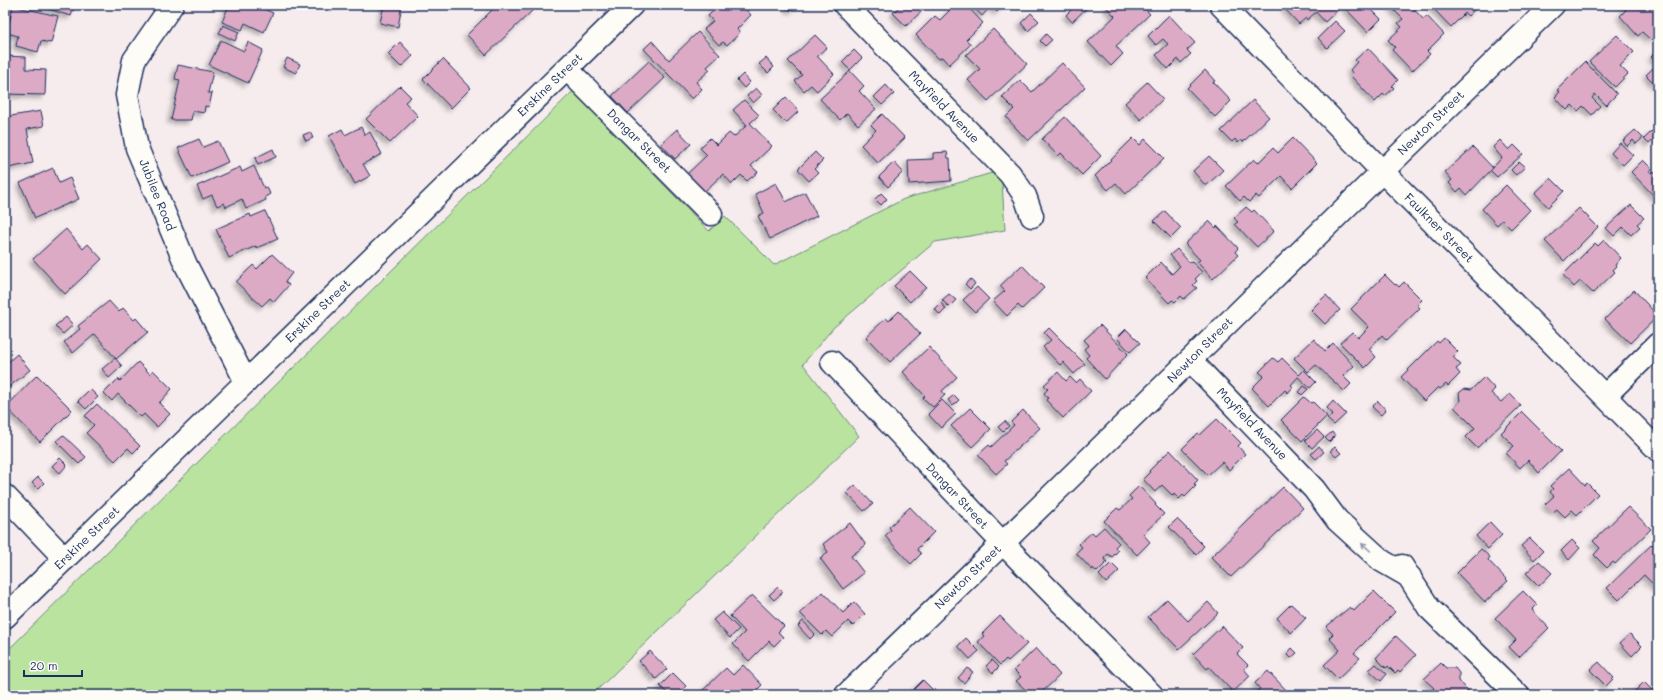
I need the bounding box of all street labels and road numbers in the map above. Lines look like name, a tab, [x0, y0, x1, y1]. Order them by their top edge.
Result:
street label: Erskine Street	[513, 49, 585, 120]
street label: Mayfield Avenue	[906, 67, 983, 146]
street label: Newton Street	[1394, 86, 1467, 158]
street label: Dangar Street	[604, 105, 675, 176]
street label: Jubilee Road	[136, 156, 180, 233]
street label: Faulkner Street	[1401, 189, 1478, 266]
street label: Erskine Street	[281, 275, 353, 346]
street label: Newton Street	[1163, 313, 1236, 386]
street label: Mayfield Avenue	[1214, 384, 1291, 463]
street label: Dangar Street	[923, 459, 993, 532]
street label: Erskine Street	[50, 502, 122, 573]
street label: Newton Street	[931, 540, 1004, 612]

